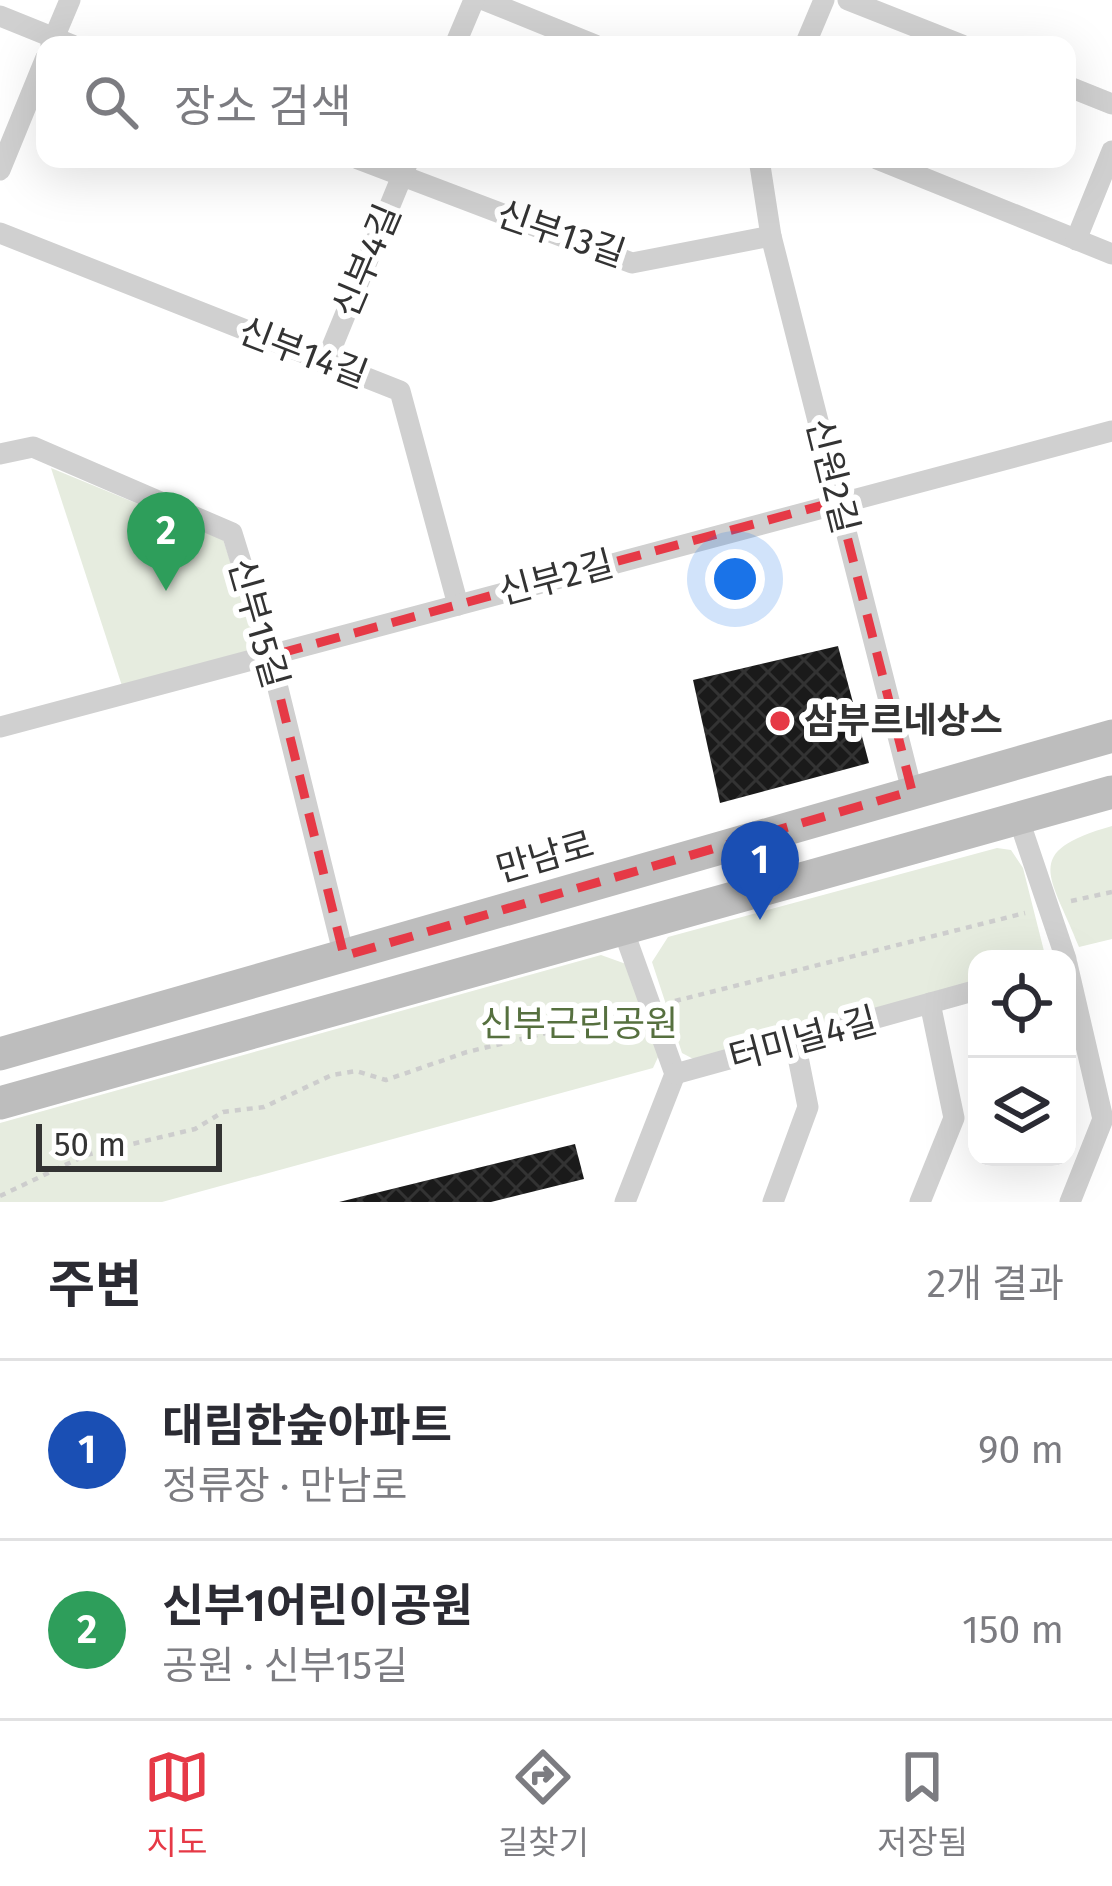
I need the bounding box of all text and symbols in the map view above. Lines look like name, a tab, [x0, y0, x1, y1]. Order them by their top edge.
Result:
search box	[36, 36, 1076, 168]
icon: search	[78, 69, 144, 135]
text: 장소 검색	[174, 80, 352, 134]
street label: 신부13길	[491, 192, 631, 276]
street label: 신부4길	[324, 198, 410, 324]
street label: 신부14길	[233, 308, 373, 398]
street label: 신원2길	[796, 414, 868, 538]
pin: 2	[127, 492, 205, 591]
street label: 신부2길	[494, 542, 618, 614]
your location	[705, 549, 765, 609]
street label: 신부15길	[219, 553, 297, 693]
place label: 삼부르네상스	[804, 699, 1003, 743]
marker: 삼부르네상스	[767, 708, 793, 734]
pin: 1	[721, 821, 799, 920]
street label: 만남로	[491, 822, 599, 892]
map controls	[968, 950, 1076, 1166]
button: locate	[968, 950, 1076, 1058]
street label: 터미널4길	[724, 998, 882, 1080]
park label: 신부근린공원	[480, 1002, 678, 1046]
button: layers	[968, 1058, 1076, 1166]
scale bar	[36, 1118, 222, 1171]
text: 50 m	[54, 1125, 126, 1165]
text: 주변	[48, 1254, 142, 1316]
text: 2개 결과	[927, 1261, 1064, 1307]
text: 대림한숲아파트	[162, 1399, 452, 1453]
text: 1	[78, 1427, 96, 1473]
text: 90 m	[978, 1427, 1064, 1473]
text: 정류장 · 만남로	[162, 1463, 407, 1509]
text: 신부1어린이공원	[162, 1579, 473, 1633]
text: 2	[77, 1607, 97, 1653]
text: 150 m	[962, 1607, 1064, 1653]
text: 공원 · 신부15길	[162, 1643, 408, 1689]
tab: 지도	[144, 1744, 210, 1864]
tab: 길찾기	[498, 1744, 589, 1864]
tab: 저장됨	[877, 1744, 968, 1864]

